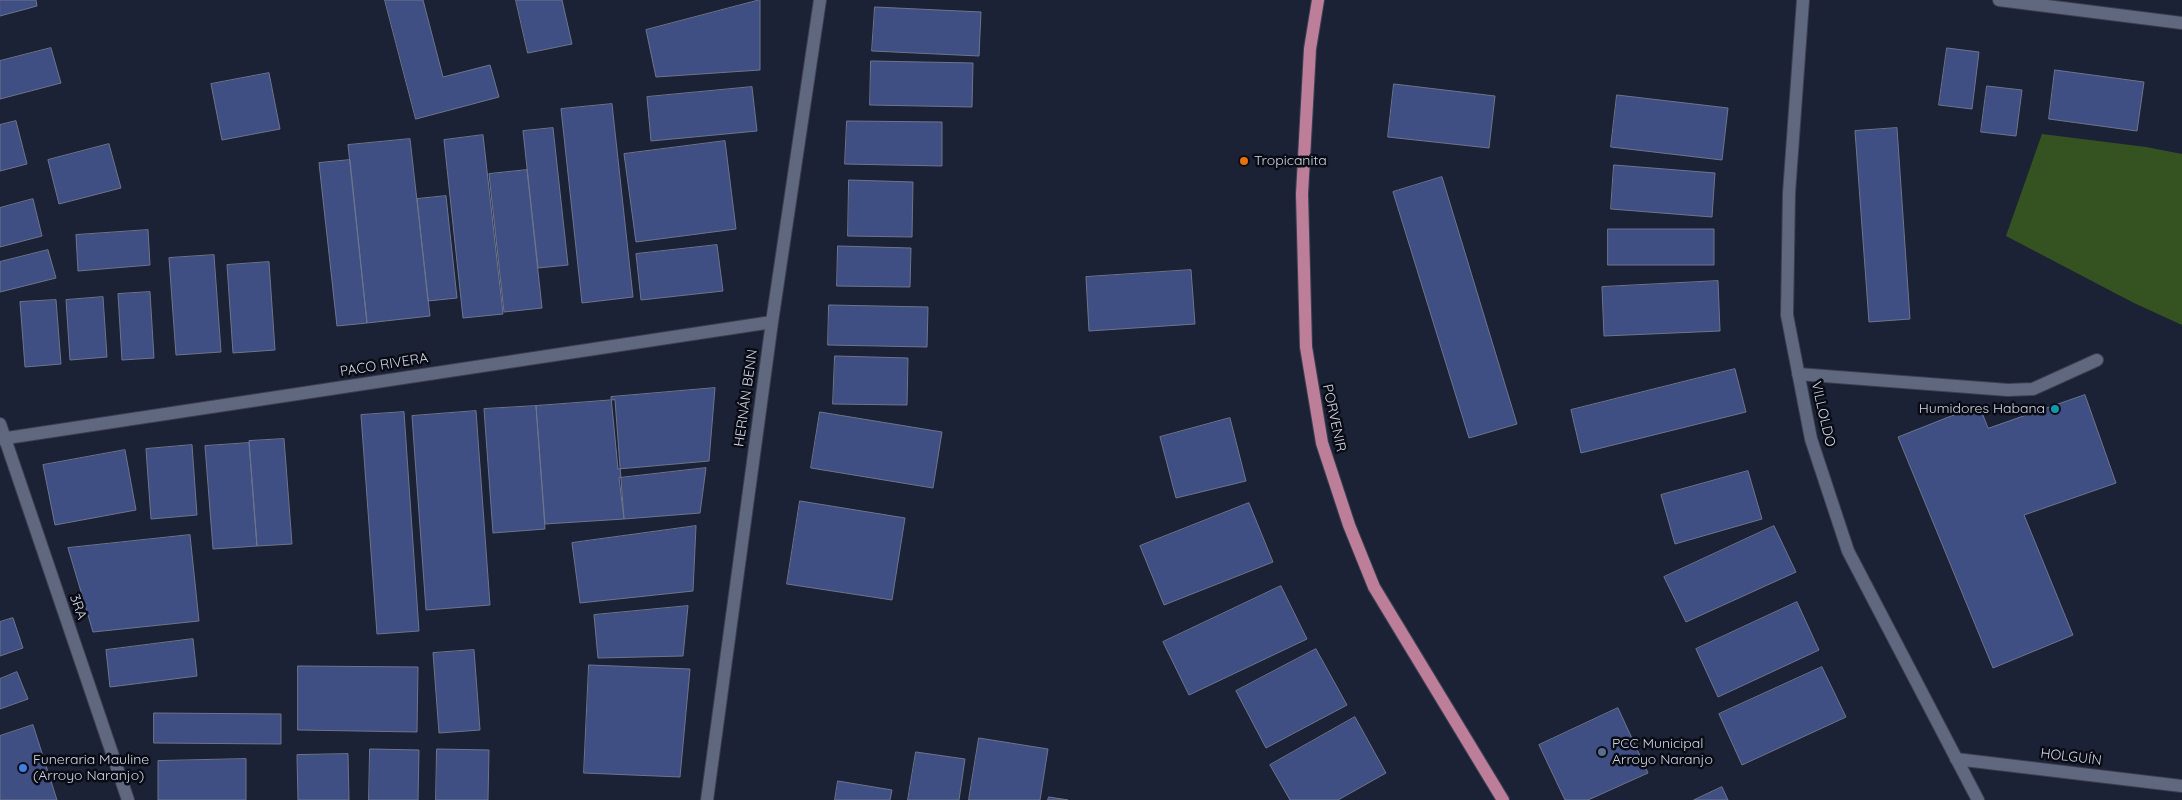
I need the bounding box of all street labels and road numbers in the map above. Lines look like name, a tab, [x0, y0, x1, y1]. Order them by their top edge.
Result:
street label: HERNÁN BENN	[731, 348, 761, 448]
street label: PACO RIVERA	[339, 350, 429, 380]
street label: VILLOLDO	[1807, 380, 1839, 448]
street label: PORVENIR	[1319, 383, 1349, 453]
street label: 3RA	[66, 592, 90, 622]
street label: HOLGUÍN	[2039, 745, 2103, 769]

